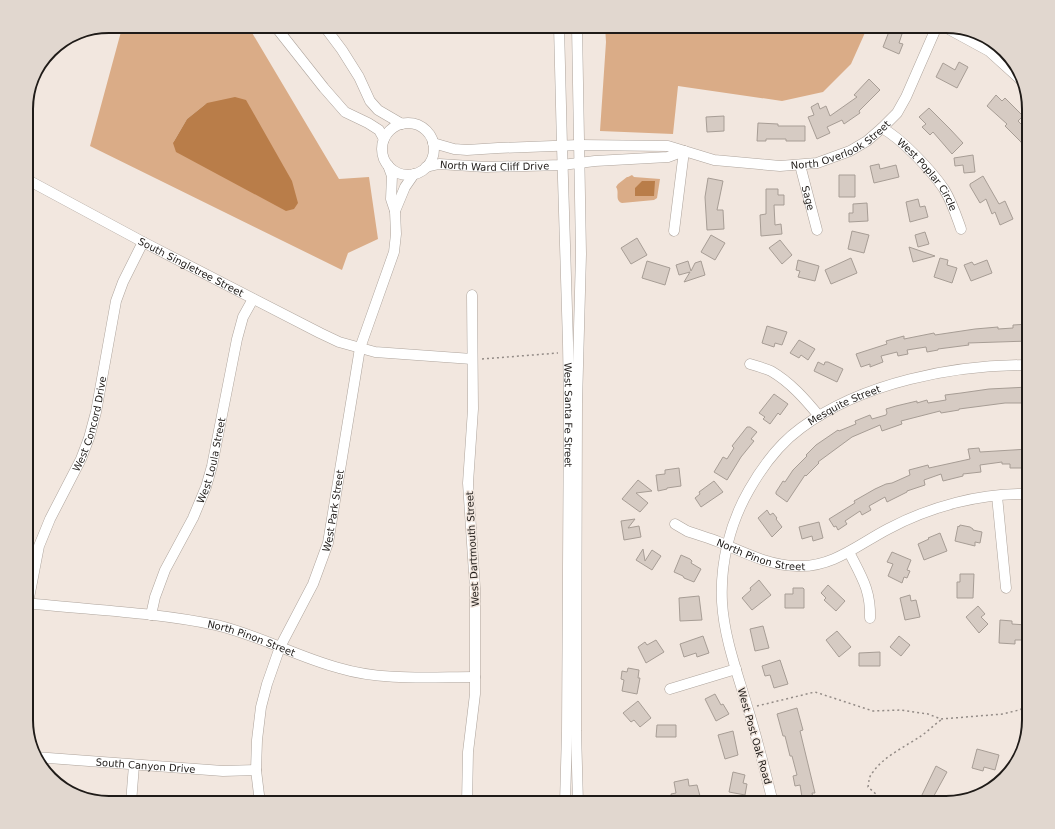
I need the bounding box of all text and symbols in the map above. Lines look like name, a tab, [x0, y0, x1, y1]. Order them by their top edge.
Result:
street label: North Overlook Street	[790, 118, 892, 171]
street label: West Poplar Circle	[895, 136, 959, 213]
street label: North Ward Cliff Drive	[440, 159, 549, 173]
street label: Sage	[800, 185, 817, 212]
street label: South Singletree Street	[136, 236, 245, 299]
street label: West Santa Fe Street	[562, 362, 574, 467]
street label: West Concord Drive	[70, 375, 108, 474]
street label: Mesquite Street	[806, 383, 882, 428]
street label: West Loula Street	[195, 417, 227, 505]
street label: West Park Street	[320, 469, 346, 553]
street label: West Dartmouth Street	[464, 491, 481, 607]
street label: North Pinon Street	[715, 537, 806, 572]
street label: North Pinon Street	[207, 618, 297, 659]
street label: West Post Oak Road	[735, 687, 774, 786]
street label: South Canyon Drive	[95, 757, 196, 775]

